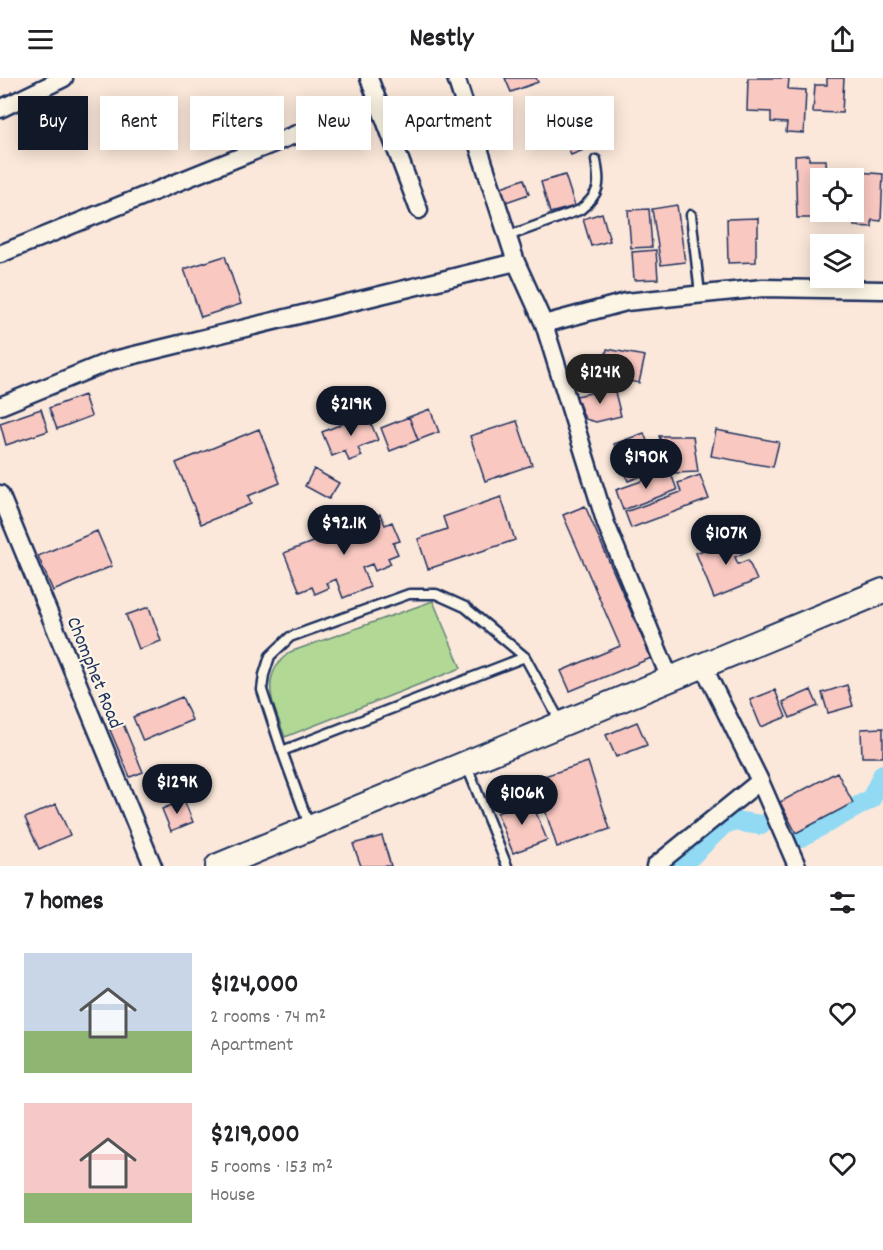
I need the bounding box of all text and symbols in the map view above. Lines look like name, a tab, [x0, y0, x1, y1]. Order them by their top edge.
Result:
text: Nestly	[410, 20, 473, 59]
icon: menu	[24, 23, 57, 56]
icon: share	[826, 23, 859, 56]
chip: Buy	[18, 96, 88, 150]
chip: Rent	[100, 96, 178, 150]
chip: Filters	[190, 96, 284, 150]
chip: New	[296, 96, 371, 150]
chip: Apartment	[383, 96, 513, 150]
chip: House	[525, 96, 614, 150]
map controls	[810, 168, 864, 288]
button: locate	[810, 168, 864, 222]
button: layers	[810, 234, 864, 288]
pin: $124K	[558, 354, 642, 405]
text: $124K	[580, 359, 620, 387]
pin: $219K	[309, 386, 393, 437]
text: $219K	[330, 391, 372, 419]
pin: $190K	[604, 439, 688, 490]
text: $190K	[624, 444, 668, 472]
pin: $92.1K	[295, 505, 393, 556]
text: $92.1K	[322, 510, 366, 538]
pin: $107K	[684, 515, 768, 566]
text: $107K	[705, 520, 747, 548]
street label: Chomphet Road	[58, 613, 128, 733]
pin: $129K	[135, 764, 219, 815]
text: $129K	[156, 769, 198, 797]
pin: $106K	[480, 775, 564, 826]
text: $106K	[500, 780, 544, 808]
text: 7 homes	[24, 884, 104, 921]
icon: filters	[826, 886, 859, 919]
text: $124,000	[210, 967, 298, 1004]
icon: home	[72, 977, 144, 1049]
icon: heart	[826, 997, 859, 1030]
text: 2 rooms · 74 m²	[210, 1004, 326, 1032]
text: Apartment	[210, 1032, 293, 1060]
text: $219,000	[210, 1117, 300, 1154]
icon: home	[72, 1127, 144, 1199]
icon: heart	[826, 1147, 859, 1180]
text: 5 rooms · 153 m²	[210, 1154, 333, 1182]
text: House	[210, 1182, 255, 1210]

